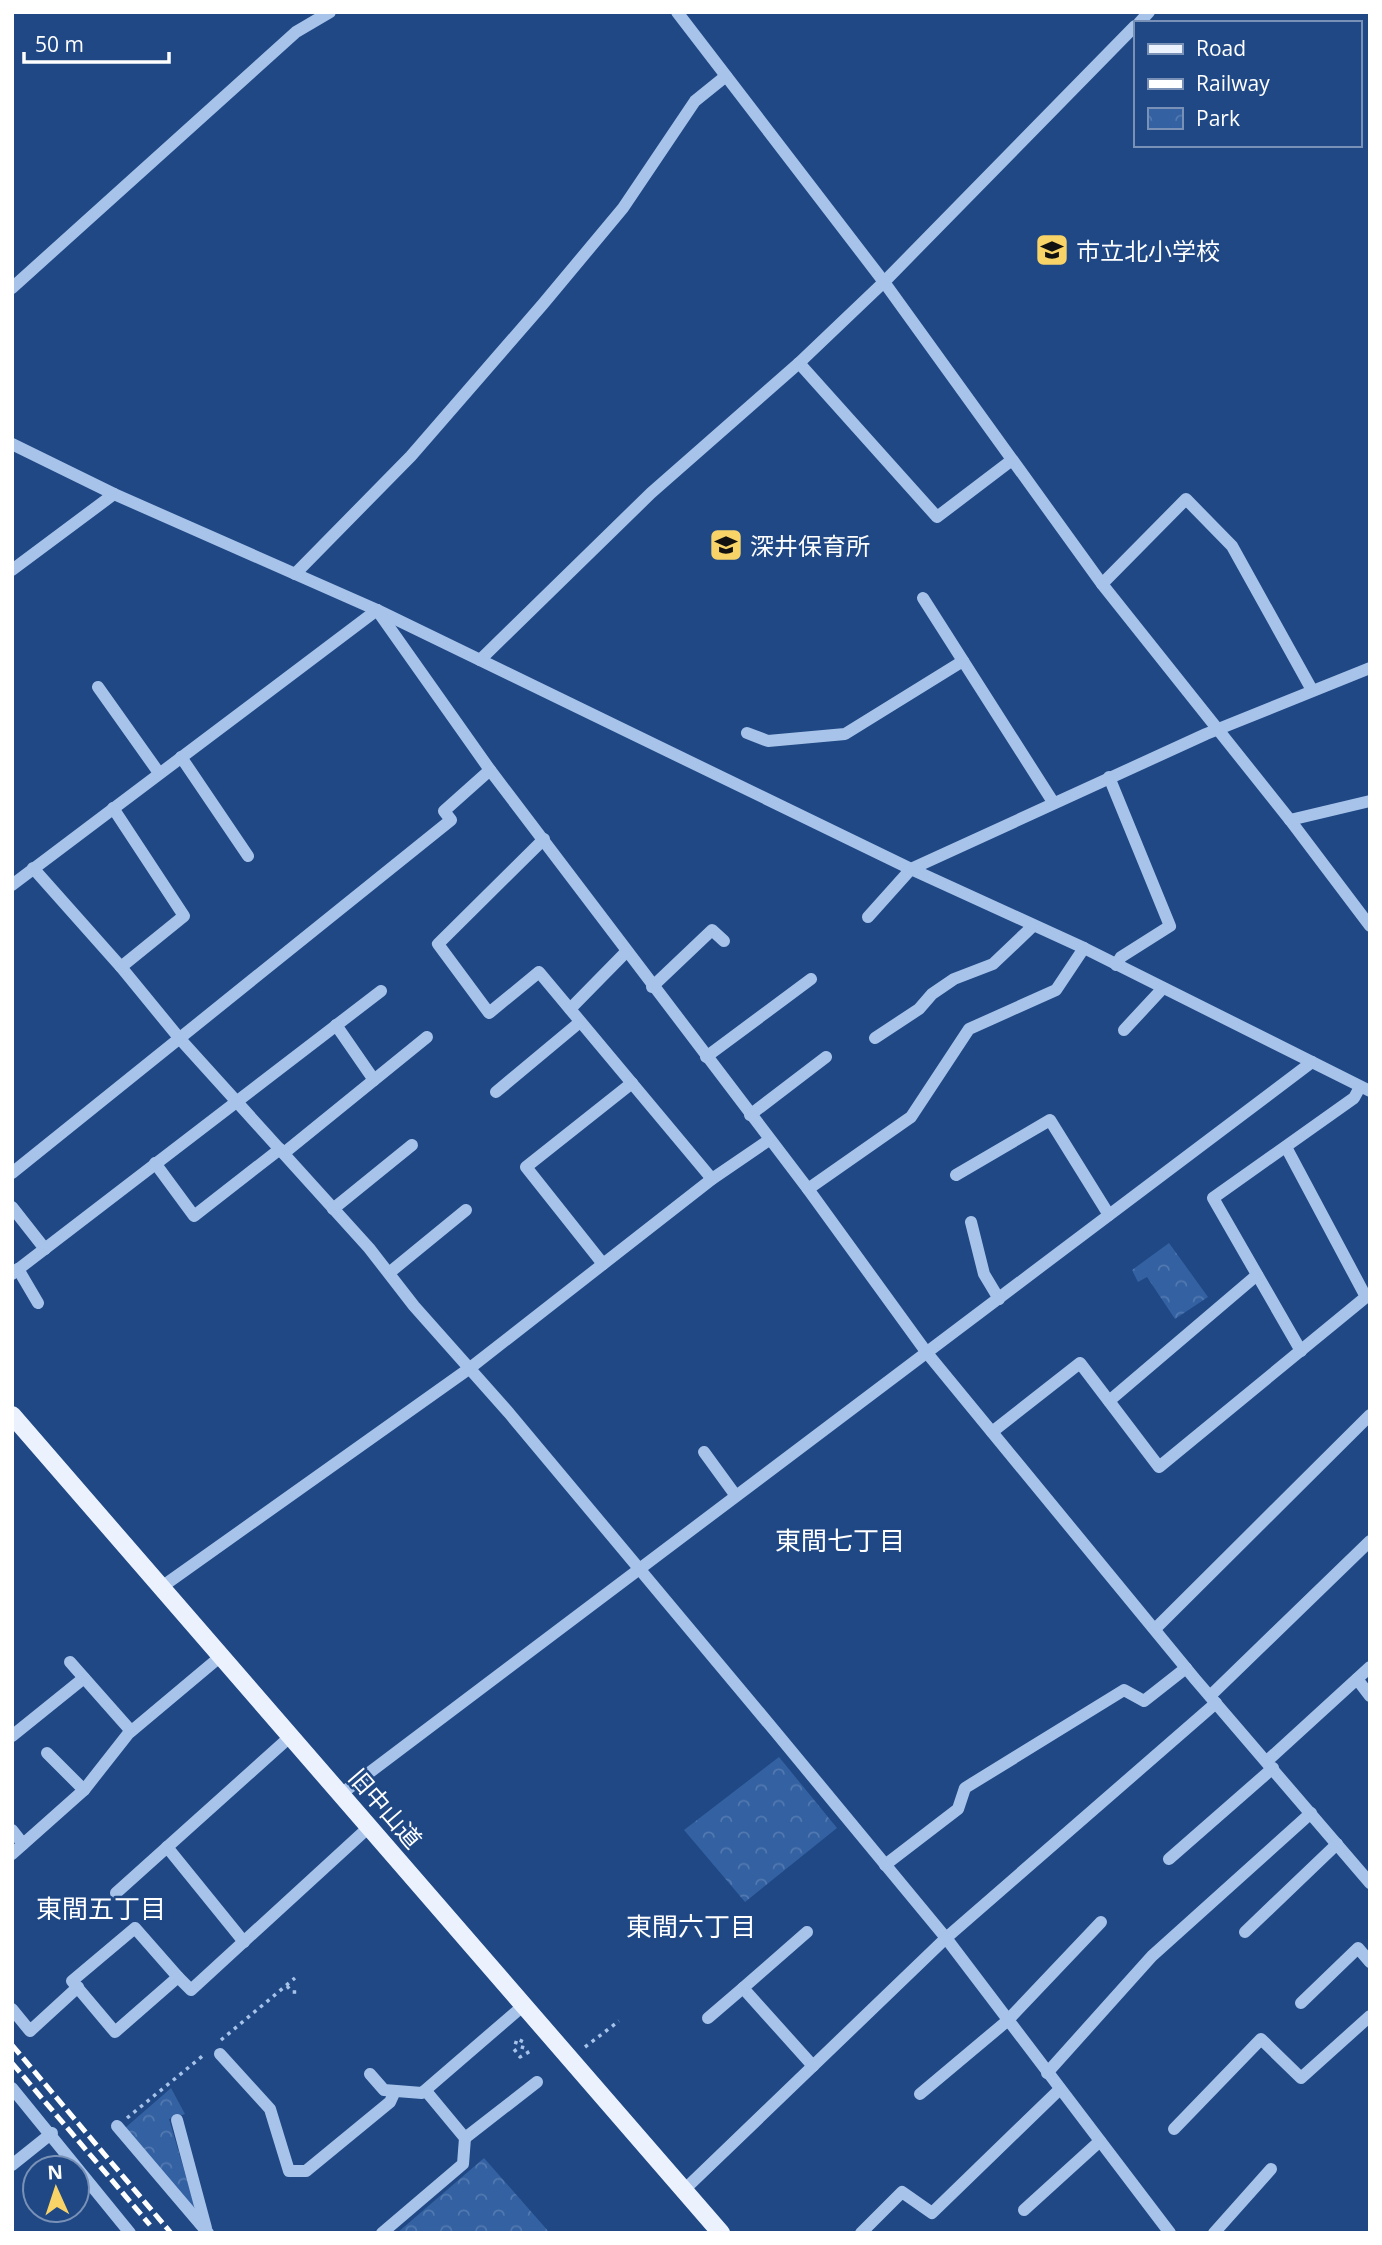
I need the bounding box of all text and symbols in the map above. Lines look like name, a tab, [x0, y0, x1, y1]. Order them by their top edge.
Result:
scale bar	[24, 21, 170, 65]
legend	[1134, 21, 1361, 147]
text: 50 m	[35, 30, 84, 58]
text: Road	[1196, 34, 1246, 62]
text: Railway	[1196, 69, 1270, 97]
text: Park	[1196, 104, 1240, 132]
school or university icon: 市立北小学校	[1033, 231, 1071, 269]
place label: 市立北小学校	[1076, 234, 1220, 267]
school or university icon: 深井保育所	[707, 526, 745, 564]
place label: 深井保育所	[750, 529, 870, 562]
district label: 東間七丁目	[775, 1522, 905, 1558]
street label: 旧中山道	[342, 1761, 430, 1855]
district label: 東間五丁目	[36, 1890, 166, 1926]
district label: 東間六丁目	[626, 1908, 756, 1944]
north arrow	[21, 2154, 91, 2224]
text: N	[47, 2159, 64, 2185]

